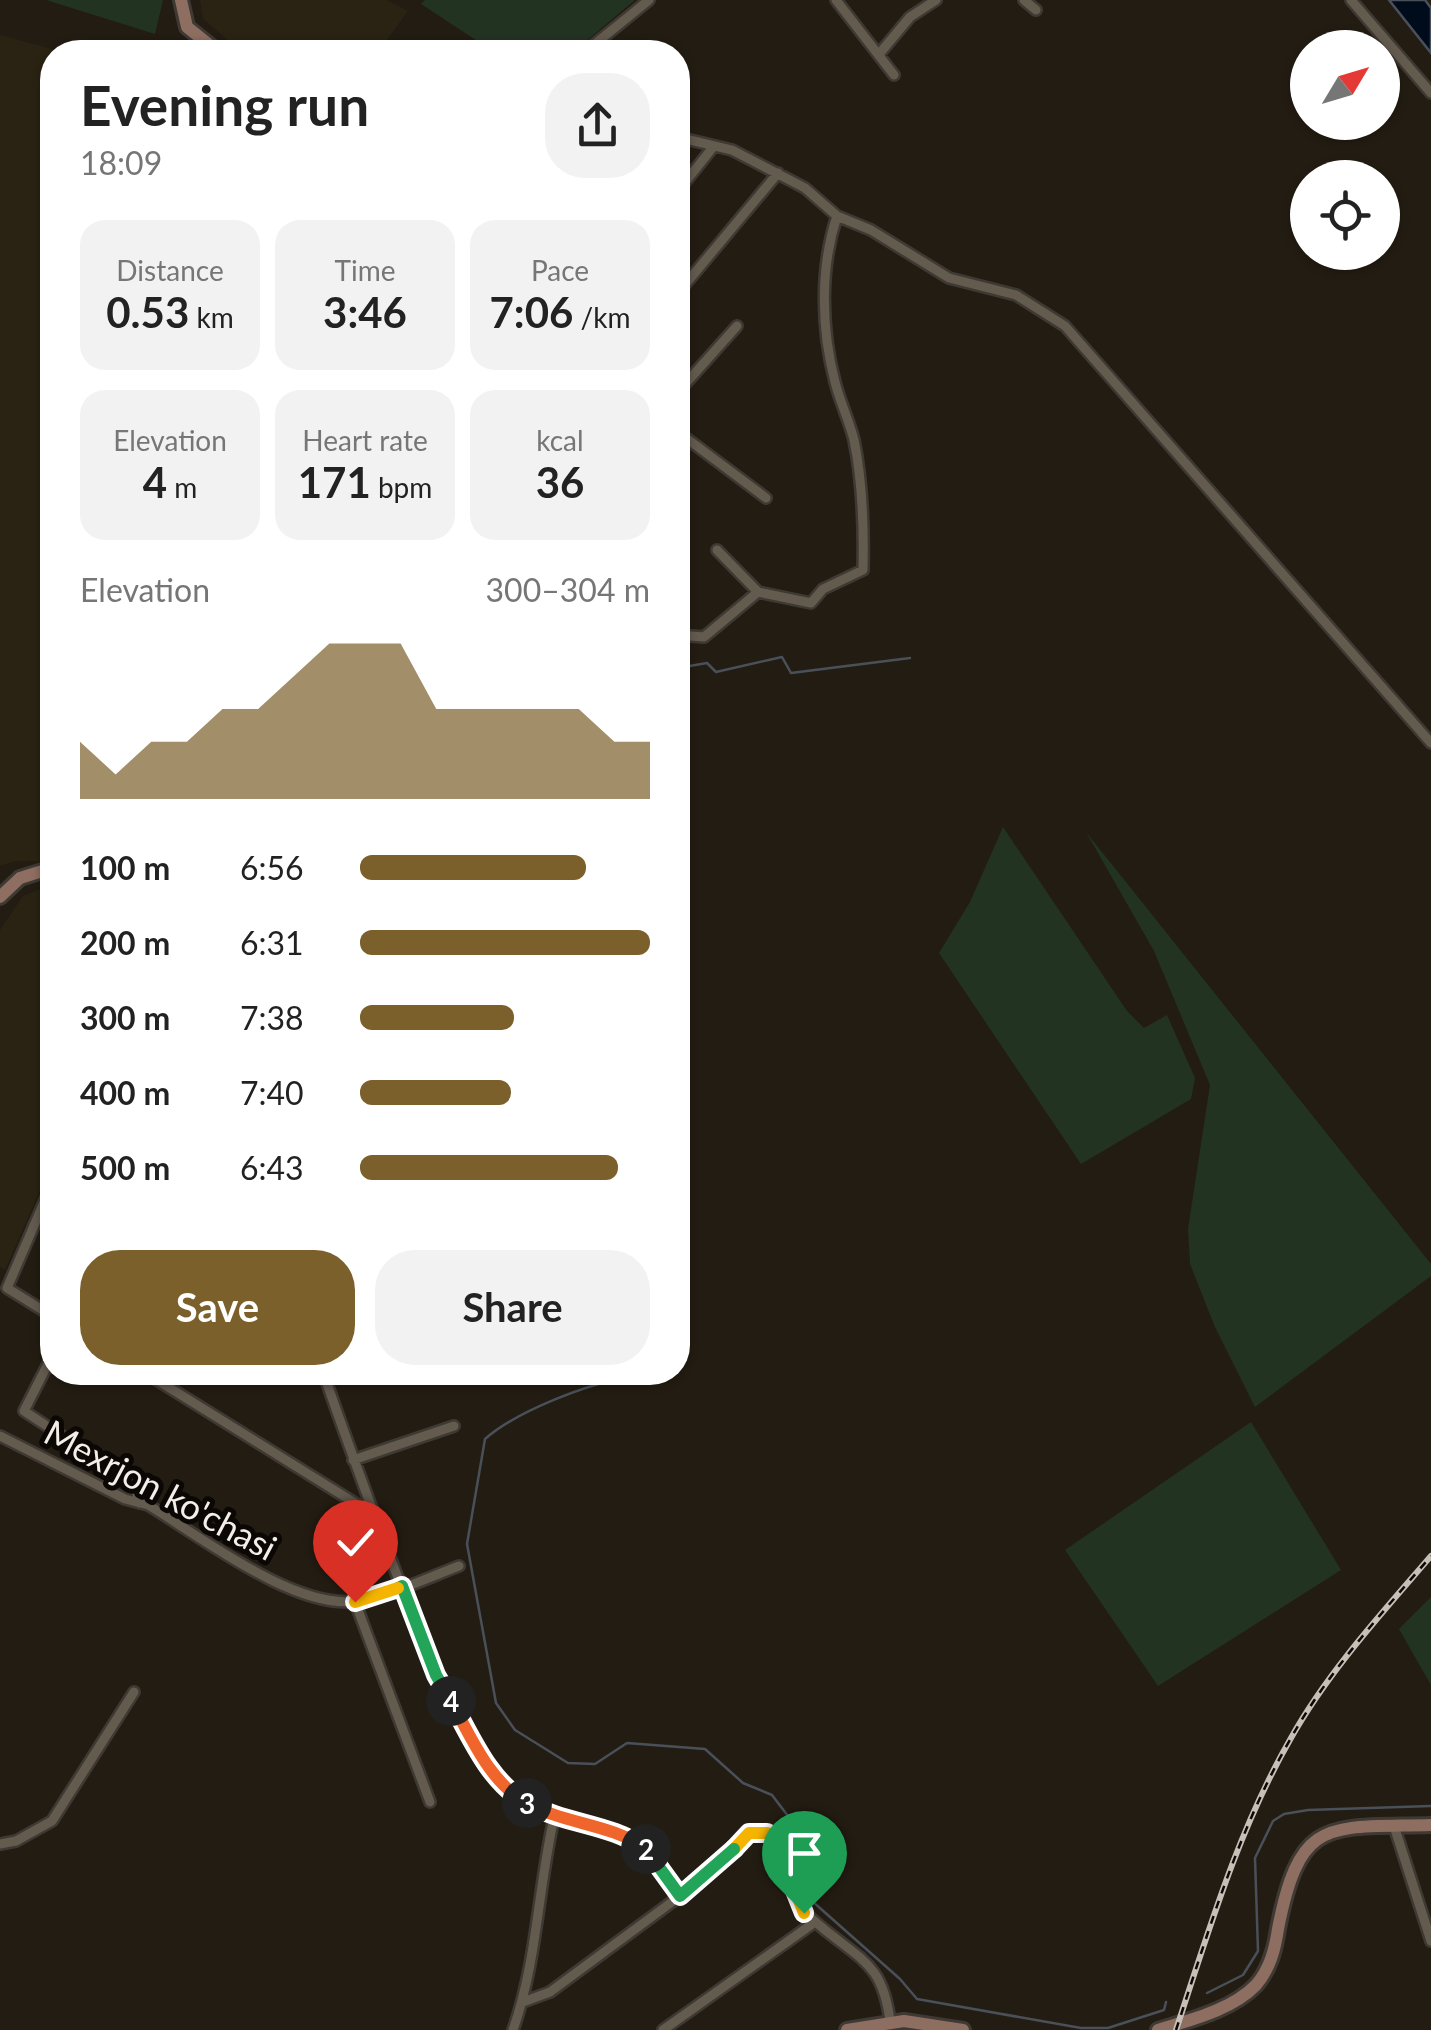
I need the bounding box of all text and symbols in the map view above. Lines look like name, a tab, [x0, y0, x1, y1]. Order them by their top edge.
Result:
north arrow	[1290, 30, 1400, 140]
map controls	[1290, 30, 1400, 270]
text: Evening run	[80, 72, 369, 138]
button: share	[545, 73, 650, 178]
text: 18:09	[80, 143, 162, 182]
button: locate	[1290, 160, 1400, 270]
text: Distance	[116, 253, 224, 287]
text: Time	[335, 253, 395, 287]
text: Pace	[531, 253, 589, 287]
text: 0.53	[106, 287, 189, 337]
text: 3:46	[323, 287, 407, 337]
text: 7:06	[490, 287, 573, 337]
text: km	[189, 300, 234, 334]
text: /km	[573, 300, 630, 334]
text: Elevation	[113, 423, 227, 457]
text: Heart rate	[302, 423, 428, 457]
text: kcal	[536, 423, 584, 457]
text: 4	[143, 457, 167, 507]
text: 171	[298, 457, 371, 507]
text: 36	[536, 457, 584, 507]
text: m	[167, 470, 197, 504]
text: bpm	[371, 470, 432, 504]
text: Elevation	[80, 570, 210, 609]
text: 300–304 m	[486, 570, 650, 609]
text: 100 m	[80, 848, 170, 887]
text: 6:56	[240, 848, 304, 887]
text: 200 m	[80, 923, 170, 962]
text: 6:31	[240, 923, 304, 962]
text: 300 m	[80, 998, 170, 1037]
text: 7:38	[240, 998, 304, 1037]
text: 400 m	[80, 1073, 170, 1112]
text: 7:40	[240, 1073, 304, 1112]
text: 500 m	[80, 1148, 170, 1187]
text: 6:43	[240, 1148, 304, 1187]
button: Save	[80, 1250, 355, 1365]
button: Share	[375, 1250, 650, 1365]
street label: Mexrjon ko'chasi	[38, 1410, 284, 1568]
pin	[313, 1500, 398, 1603]
icon: check	[328, 1515, 383, 1570]
pin: 4	[426, 1676, 476, 1726]
text: 4	[443, 1684, 459, 1718]
pin: 3	[502, 1778, 552, 1828]
text: 3	[519, 1786, 535, 1820]
pin	[762, 1811, 847, 1914]
pin: 2	[621, 1824, 671, 1874]
icon: arrive	[777, 1826, 832, 1881]
text: 2	[638, 1832, 654, 1866]

